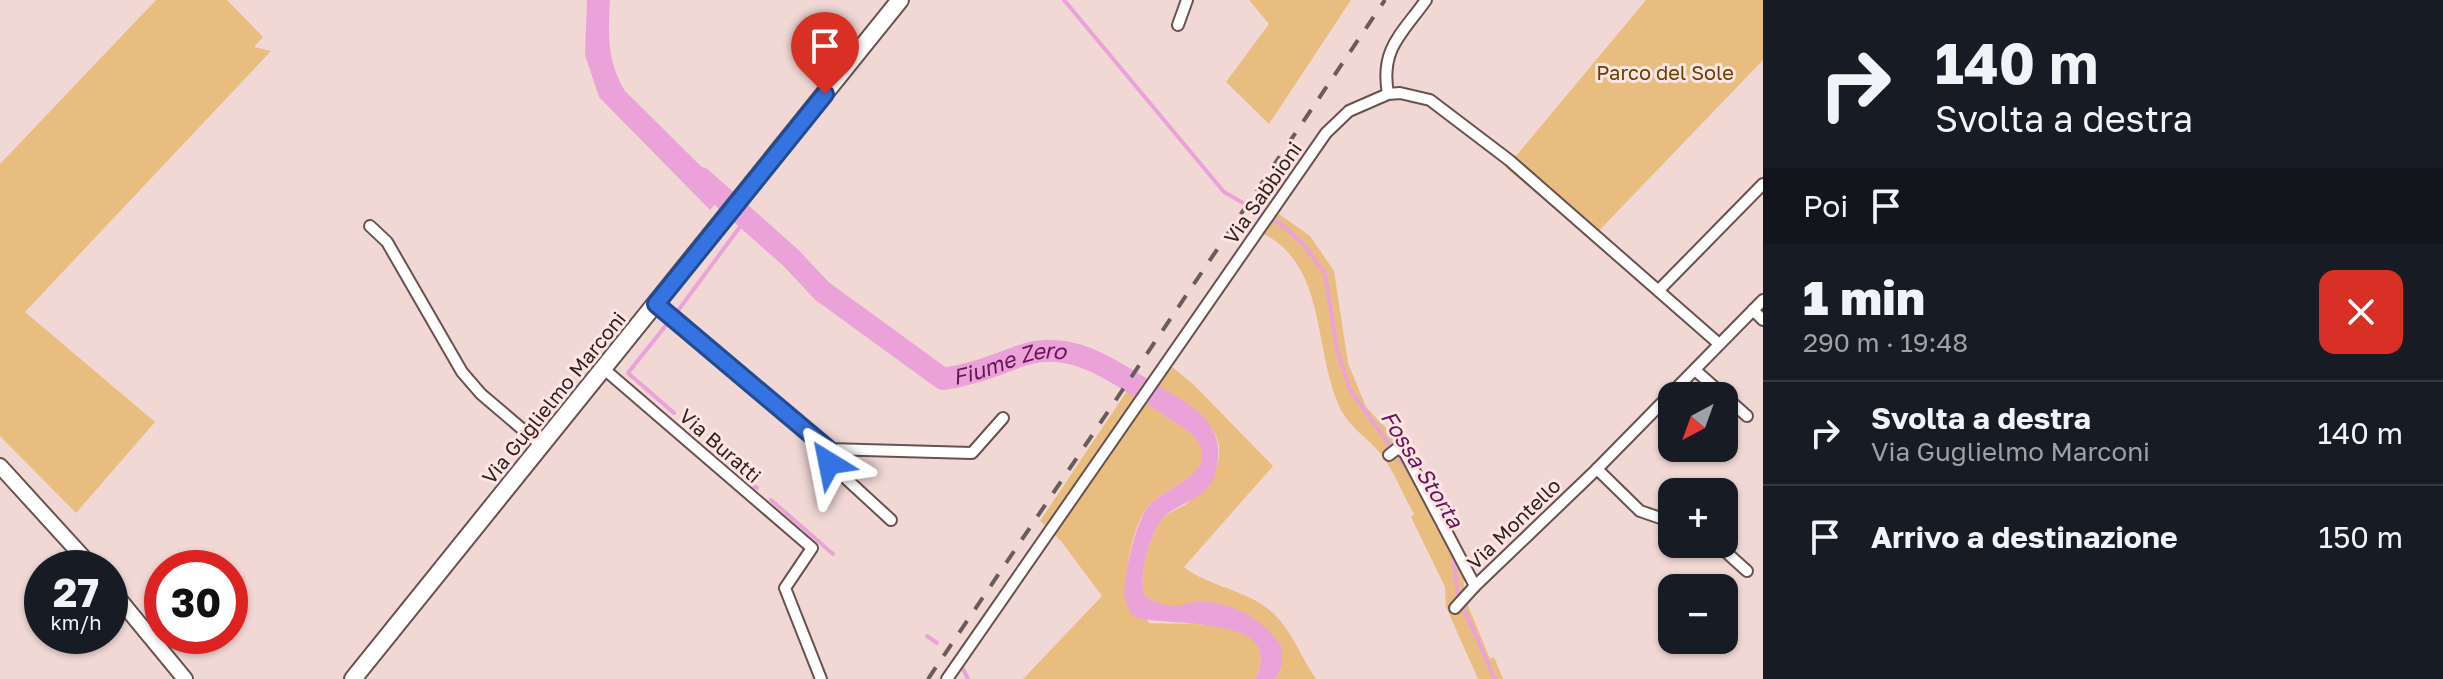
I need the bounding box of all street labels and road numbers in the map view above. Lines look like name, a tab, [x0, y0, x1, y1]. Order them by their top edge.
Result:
street label: Via Sabbioni	[1218, 137, 1306, 248]
street label: Via Guglielmo Marconi	[476, 306, 630, 488]
street label: Via Buratti	[675, 403, 766, 487]
street label: Via Montello	[1462, 473, 1565, 574]

